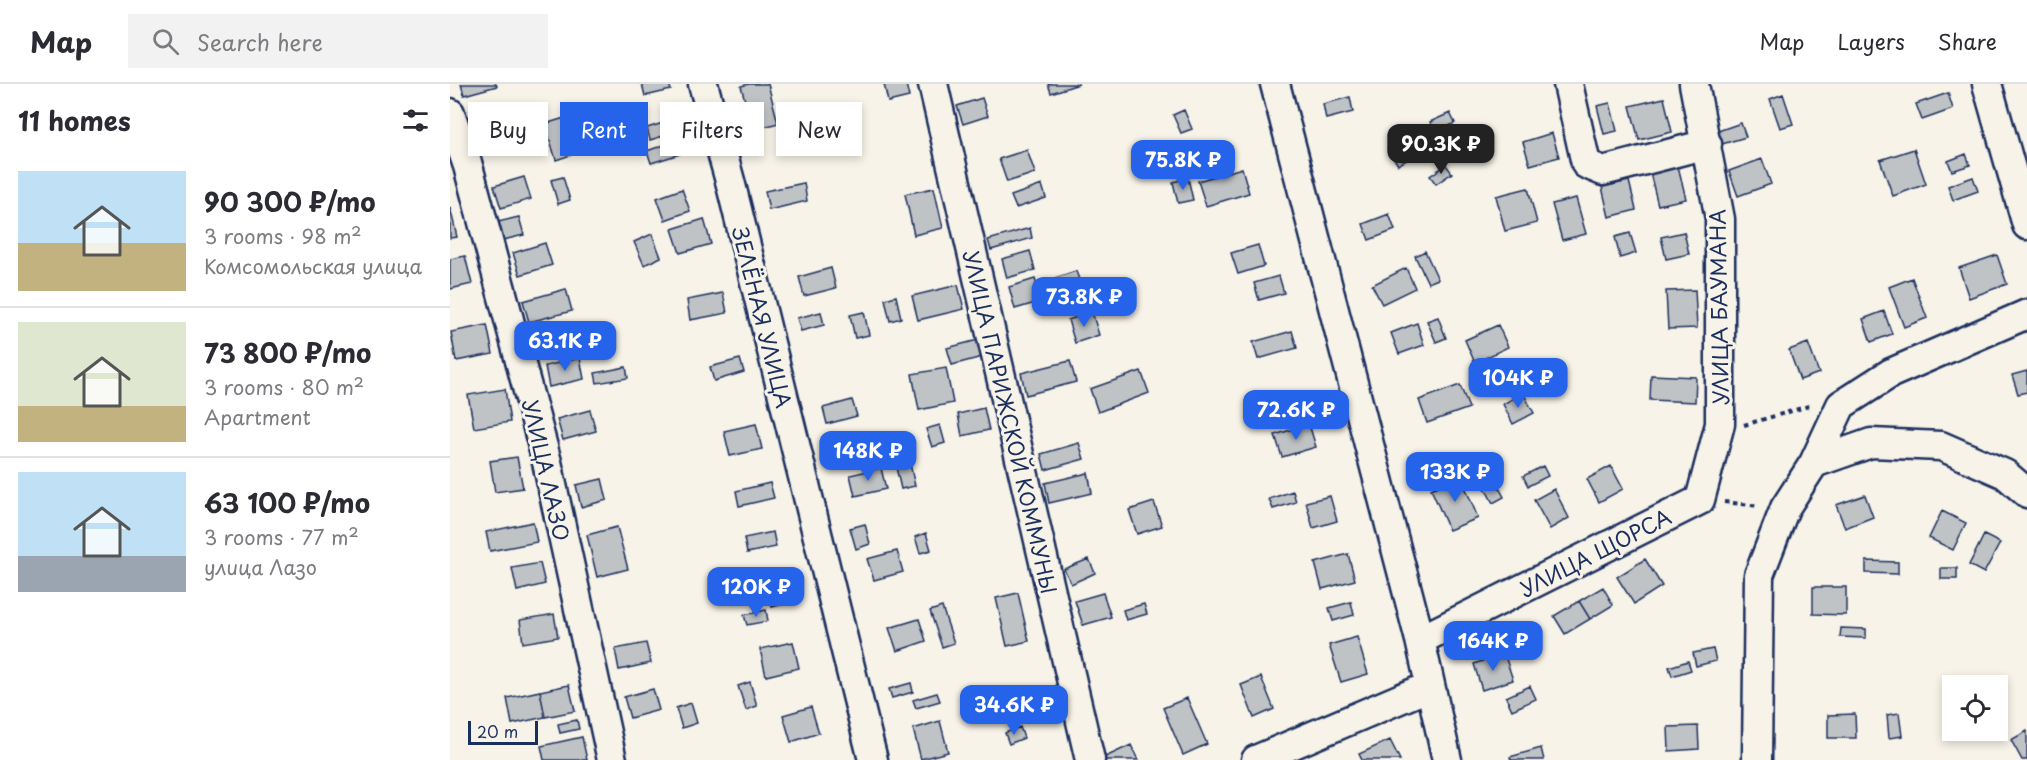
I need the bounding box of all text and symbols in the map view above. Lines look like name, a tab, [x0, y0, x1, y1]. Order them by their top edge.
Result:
search box	[128, 14, 548, 68]
text: Map	[30, 20, 92, 63]
icon: search	[149, 25, 182, 58]
text: Search here	[197, 25, 323, 58]
text: Map	[1760, 25, 1804, 57]
text: Layers	[1837, 25, 1905, 57]
text: Share	[1938, 25, 1997, 57]
text: 11 homes	[18, 101, 131, 140]
chip: Buy	[468, 102, 548, 156]
chip: Rent	[560, 102, 648, 156]
chip: Filters	[660, 102, 764, 156]
chip: New	[776, 102, 862, 156]
icon: filters	[399, 104, 432, 137]
pin: 90.3K ₽	[1386, 124, 1496, 175]
text: 90.3K ₽	[1401, 128, 1481, 158]
pin: 75.8K ₽	[1128, 140, 1238, 191]
text: 75.8K ₽	[1145, 144, 1221, 174]
text: 90 300 ₽/mo	[204, 182, 376, 221]
icon: home	[66, 195, 138, 267]
street label: УЛИЦА БАУМАНА	[1700, 209, 1736, 405]
text: 3 rooms · 98 m²	[204, 221, 362, 251]
street label: ЗЕЛЁНАЯ УЛИЦА	[725, 223, 801, 411]
street label: УЛИЦА ПАРИЖСКОЙ КОММУНЫ	[956, 247, 1066, 597]
text: Комсомольская улица	[204, 251, 422, 281]
pin: 73.8K ₽	[1029, 277, 1139, 328]
text: 73.8K ₽	[1046, 281, 1122, 311]
pin: 63.1K ₽	[510, 321, 620, 372]
text: 63.1K ₽	[528, 325, 602, 355]
text: 73 800 ₽/mo	[204, 333, 371, 372]
icon: home	[66, 346, 138, 418]
pin: 104K ₽	[1469, 358, 1567, 409]
text: 104K ₽	[1483, 362, 1553, 392]
text: 3 rooms · 80 m²	[204, 372, 364, 402]
pin: 72.6K ₽	[1241, 390, 1351, 441]
text: 72.6K ₽	[1257, 394, 1335, 424]
street label: УЛИЦА ЛАЗО	[515, 396, 579, 544]
text: Apartment	[204, 402, 311, 432]
pin: 148K ₽	[819, 431, 917, 482]
text: 148K ₽	[833, 435, 903, 465]
pin: 133K ₽	[1406, 452, 1504, 503]
text: 133K ₽	[1420, 456, 1490, 486]
text: 63 100 ₽/mo	[204, 483, 370, 522]
icon: home	[66, 496, 138, 568]
street label: УЛИЦА ЩОРСА	[1514, 500, 1676, 604]
text: 3 rooms · 77 m²	[204, 522, 359, 552]
text: улица Лазо	[204, 552, 317, 582]
pin: 120K ₽	[707, 567, 805, 618]
text: 120K ₽	[721, 571, 791, 601]
pin: 164K ₽	[1444, 621, 1542, 672]
text: 164K ₽	[1458, 625, 1528, 655]
map controls	[1942, 675, 2008, 741]
button: locate	[1942, 675, 2008, 741]
pin: 34.6K ₽	[959, 685, 1069, 736]
text: 34.6K ₽	[974, 689, 1054, 719]
scale bar	[468, 718, 538, 746]
text: 20 m	[477, 719, 518, 743]

